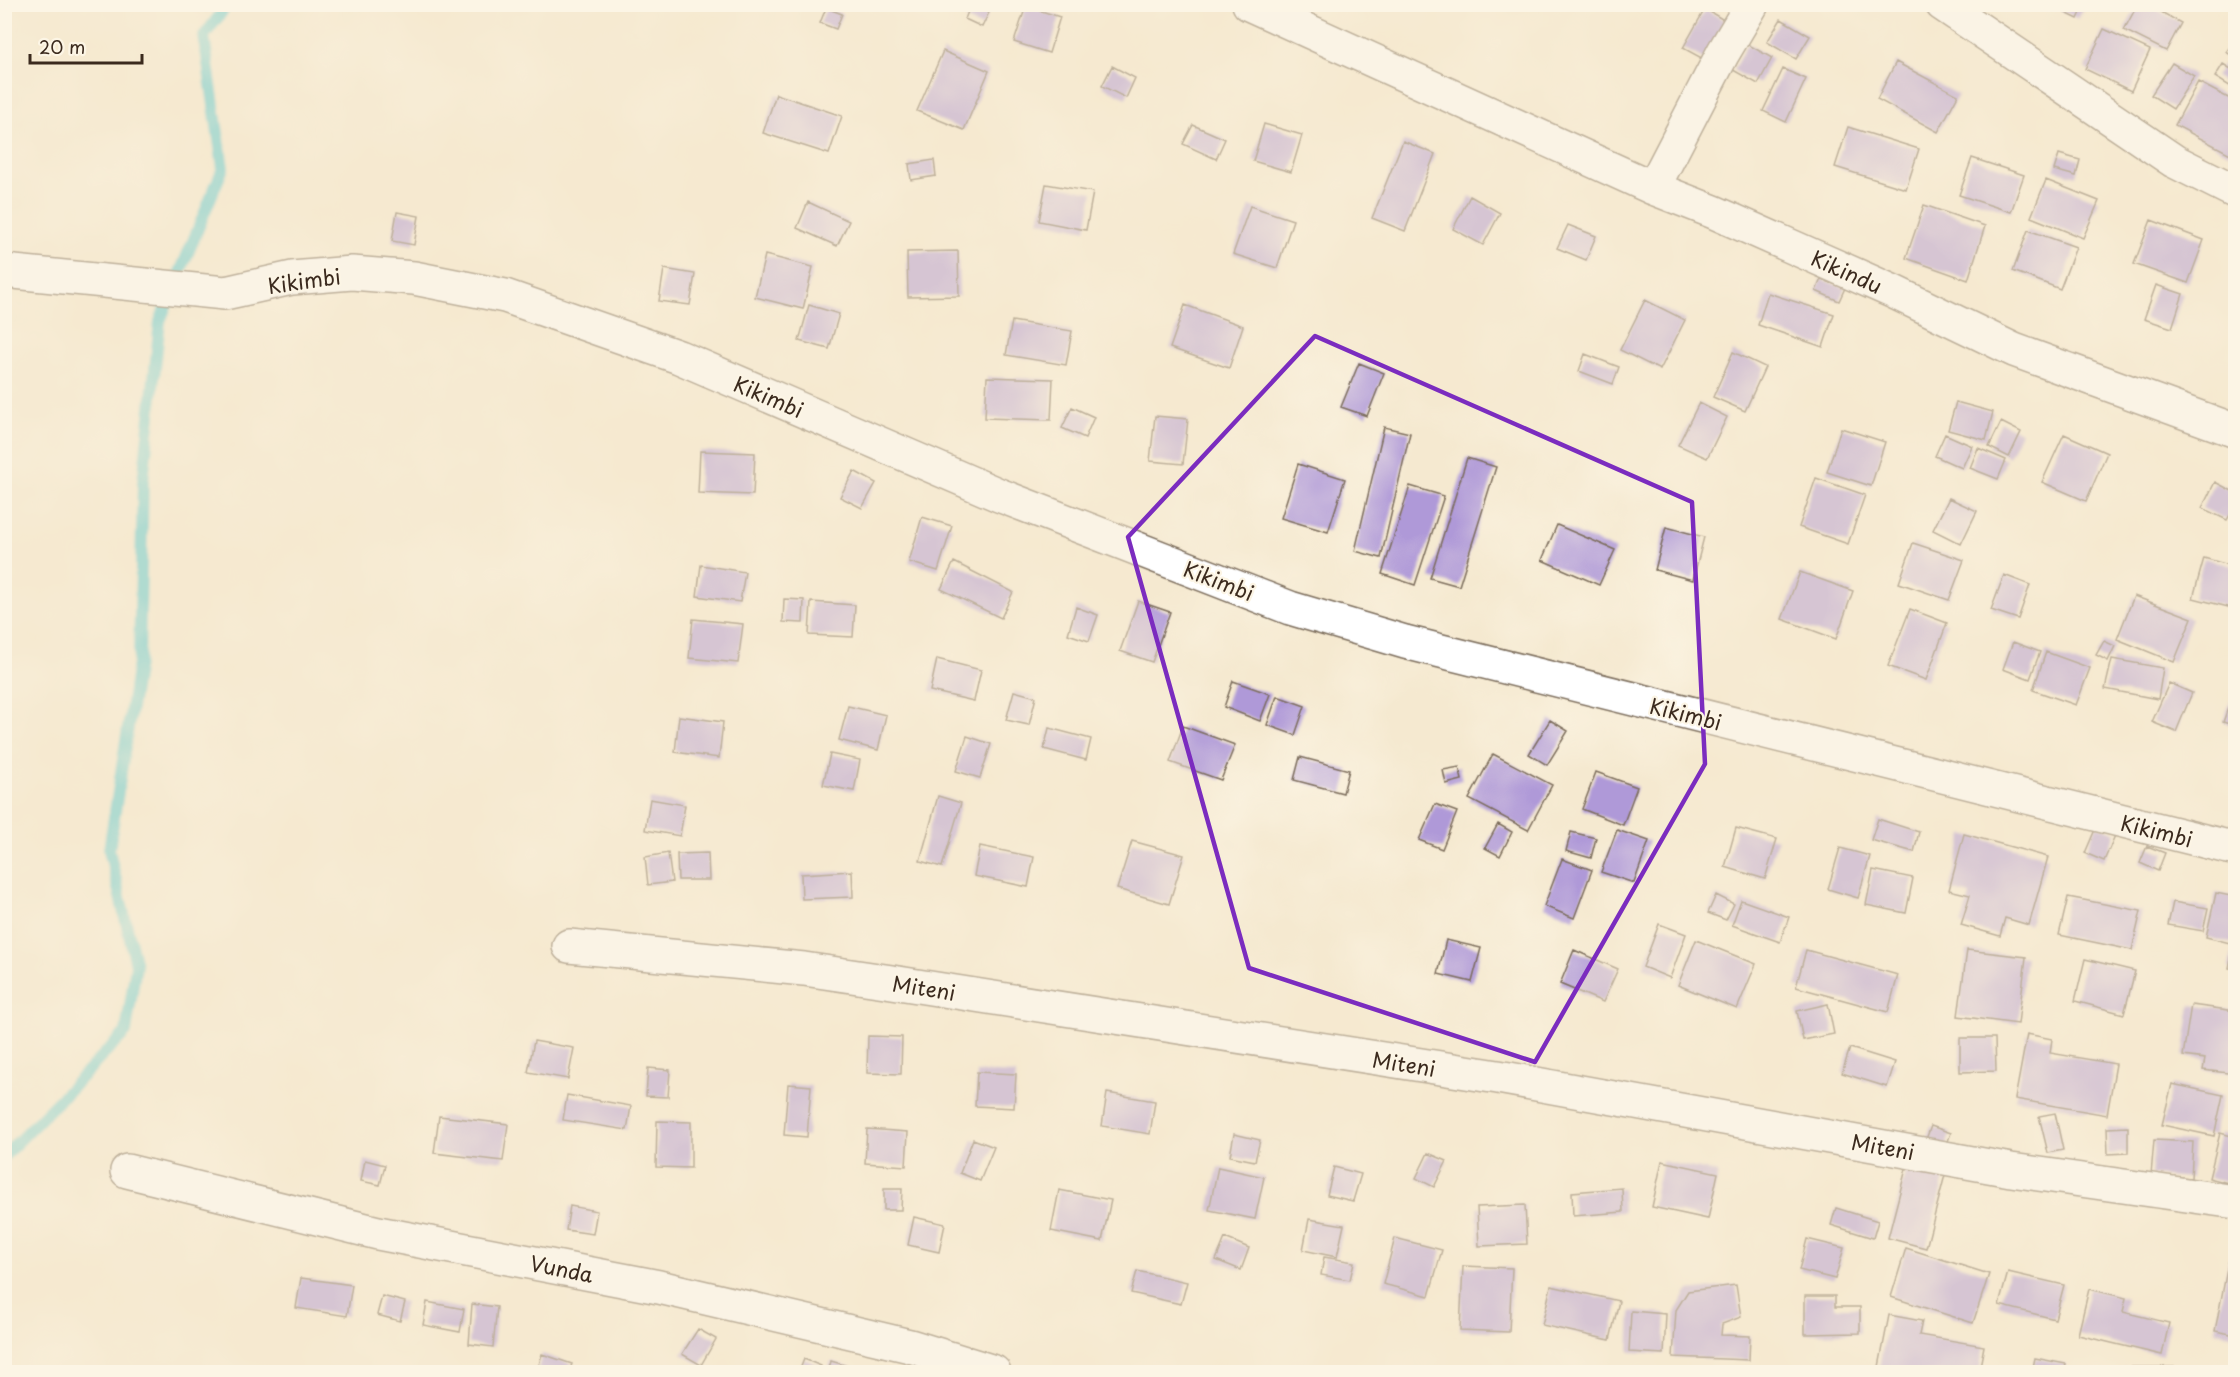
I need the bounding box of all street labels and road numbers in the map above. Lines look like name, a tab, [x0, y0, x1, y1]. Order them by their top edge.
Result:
street label: Kikindu	[1806, 241, 1888, 301]
street label: Kikimbi	[266, 259, 342, 301]
street label: Kikimbi	[729, 367, 809, 425]
street label: Kikimbi	[1179, 552, 1259, 608]
street label: Kikimbi	[1647, 689, 1725, 737]
street label: Kikimbi	[2118, 806, 2196, 854]
street label: Miteni	[890, 966, 958, 1008]
street label: Miteni	[1370, 1042, 1438, 1084]
street label: Miteni	[1849, 1125, 1917, 1167]
street label: Vunda	[528, 1246, 596, 1290]

